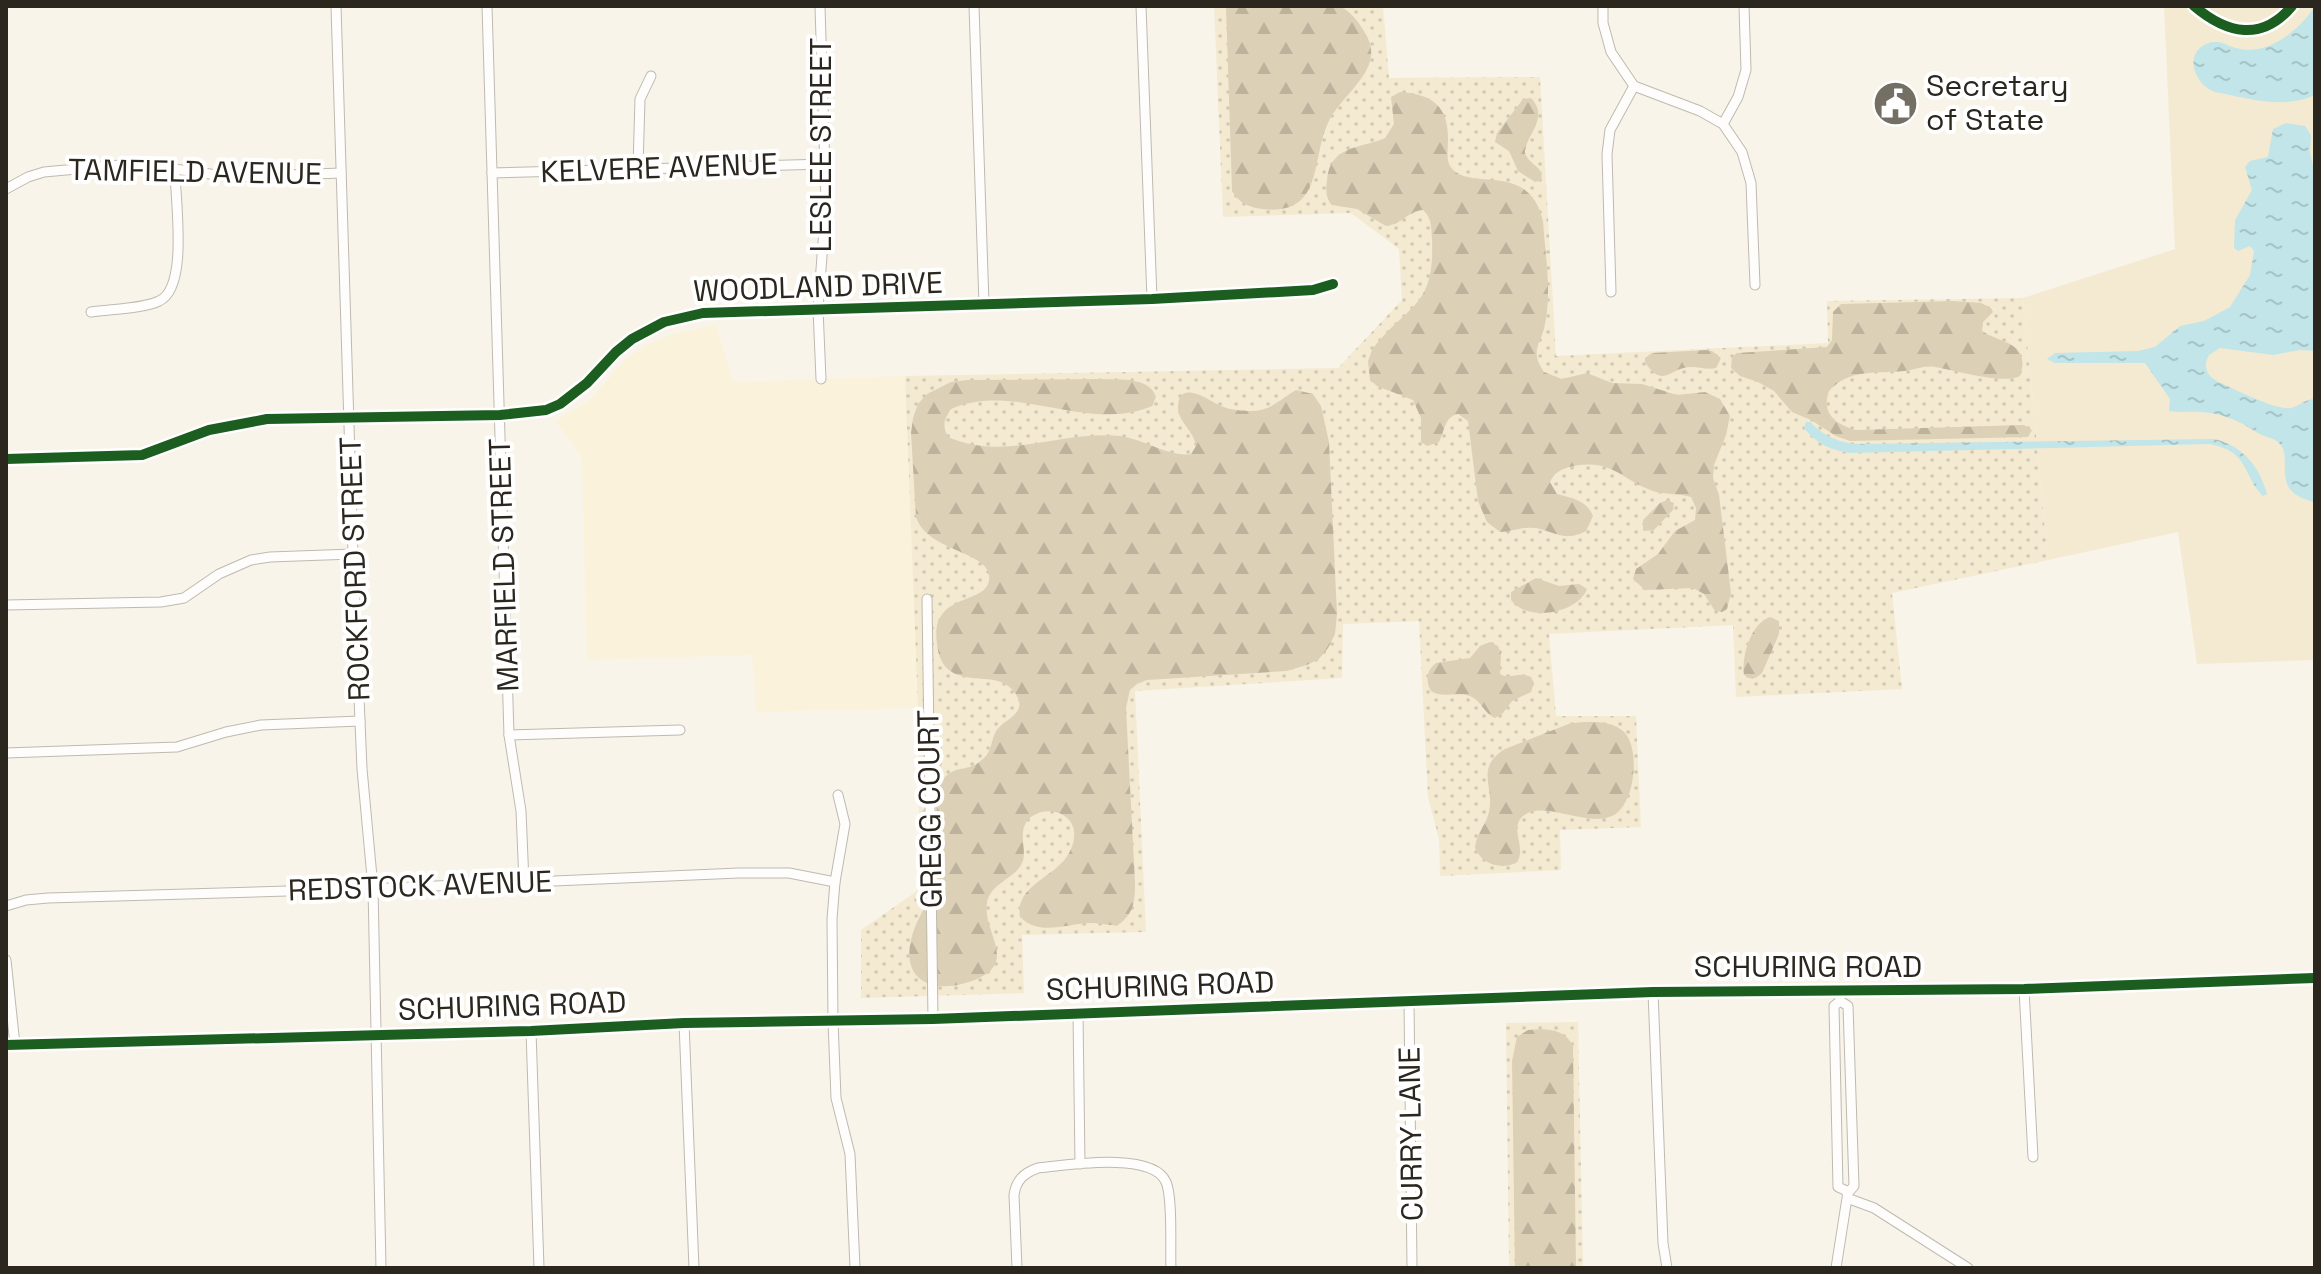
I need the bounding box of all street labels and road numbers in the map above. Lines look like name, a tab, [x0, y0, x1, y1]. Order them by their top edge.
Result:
street label: LESLEE STREET	[801, 38, 840, 253]
street label: KELVERE AVENUE	[540, 144, 778, 191]
street label: TAMFIELD AVENUE	[68, 150, 322, 193]
street label: WOODLAND DRIVE	[693, 263, 943, 310]
street label: ROCKFORD STREET	[330, 436, 379, 702]
street label: MARFIELD STREET	[480, 438, 527, 692]
street label: GREGG COURT	[908, 709, 951, 909]
street label: REDSTOCK AVENUE	[287, 861, 553, 910]
street label: SCHURING ROAD	[1694, 947, 1922, 986]
street label: SCHURING ROAD	[1045, 962, 1275, 1009]
street label: SCHURING ROAD	[397, 982, 627, 1029]
street label: CURRY LANE	[1389, 1046, 1432, 1222]

